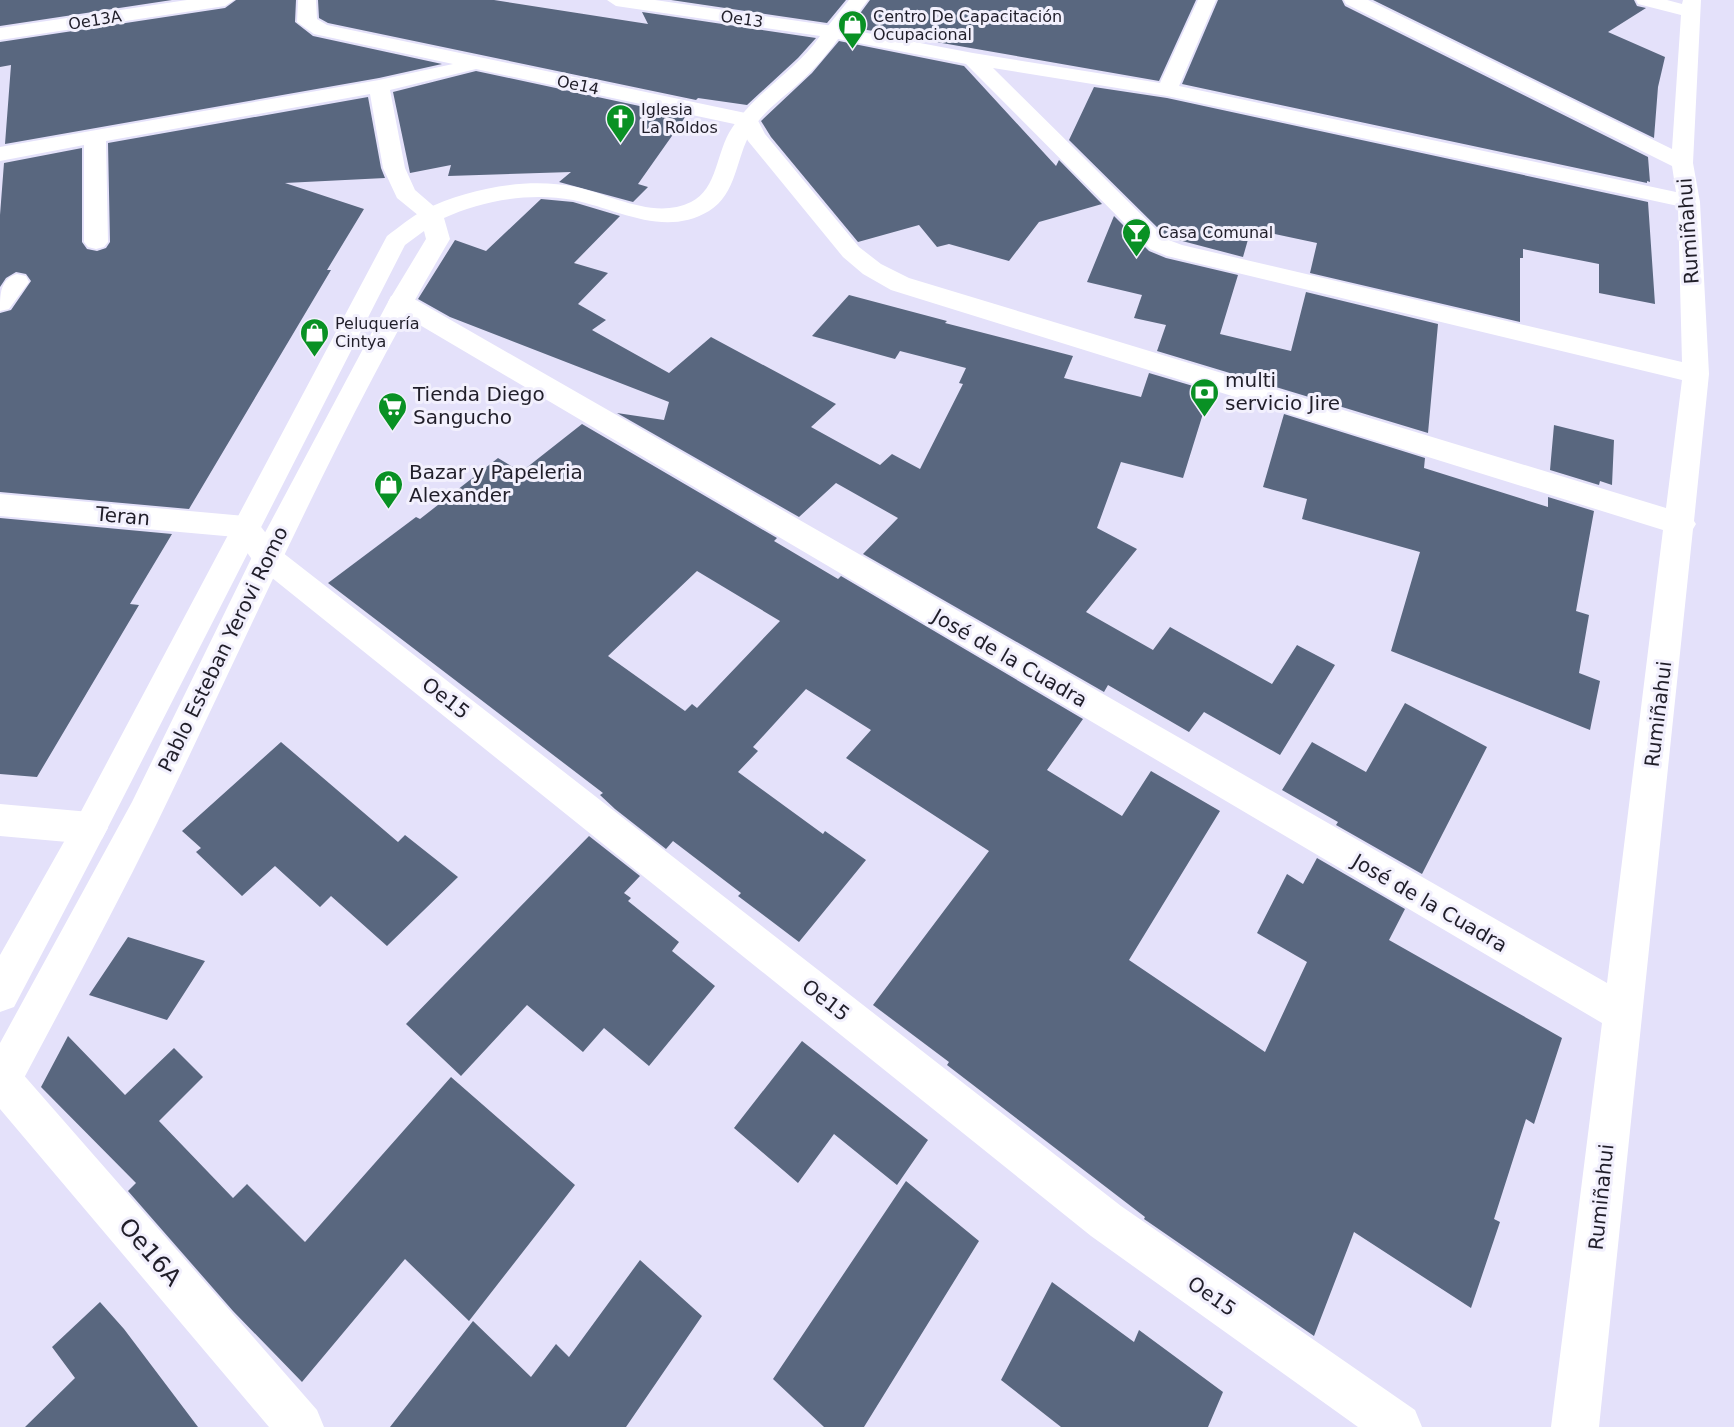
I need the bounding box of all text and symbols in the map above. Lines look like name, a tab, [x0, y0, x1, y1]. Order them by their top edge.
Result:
street label: Oe13A	[67, 6, 123, 34]
street label: Oe13	[719, 7, 765, 31]
place label: Centro De Capacitación Ocupacional	[873, 7, 1062, 44]
shop icon: Centro De Capacitación Ocupacional	[836, 9, 868, 51]
street label: Oe14	[555, 71, 601, 99]
place label: Iglesia La Roldos	[641, 100, 718, 137]
church icon: Iglesia La Roldos	[604, 102, 636, 144]
street label: Rumiñahui	[1672, 177, 1704, 285]
bar icon: Casa Comunal	[1121, 216, 1153, 258]
place label: Casa Comunal	[1158, 223, 1273, 242]
place label: Peluquería Cintya	[335, 314, 419, 351]
shop icon: Peluquería Cintya	[298, 316, 330, 358]
place label: multi servicio Jire	[1225, 368, 1340, 415]
bank icon: multi servicio Jire	[1188, 376, 1220, 418]
place label: Tienda Diego Sangucho	[412, 382, 545, 429]
supermarket icon: Tienda Diego Sangucho	[376, 390, 408, 432]
place label: Bazar y Papeleria Alexander	[409, 460, 583, 507]
shop icon: Bazar y Papeleria Alexander	[372, 468, 404, 510]
street label: Teran	[94, 502, 151, 530]
street label: Pablo Esteban Yerovi Romo	[153, 522, 293, 776]
street label: José de la Cuadra	[927, 603, 1092, 712]
street label: Rumiñahui	[1640, 660, 1676, 768]
street label: Oe15	[418, 672, 474, 724]
street label: José de la Cuadra	[1347, 848, 1512, 957]
street label: Oe15	[798, 974, 854, 1026]
street label: Rumiñahui	[1583, 1143, 1619, 1251]
street label: Oe16A	[113, 1212, 187, 1292]
street label: Oe15	[1183, 1271, 1241, 1321]

